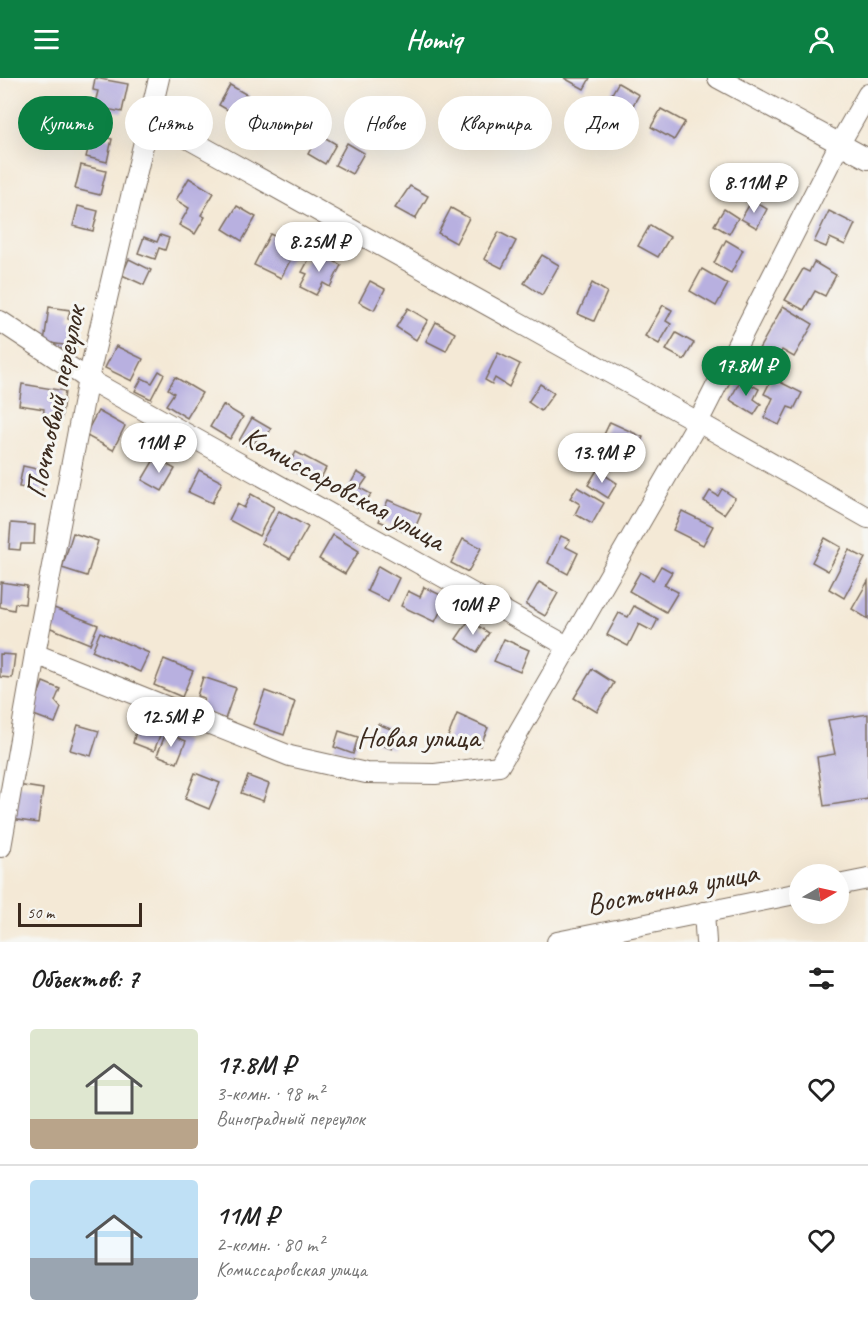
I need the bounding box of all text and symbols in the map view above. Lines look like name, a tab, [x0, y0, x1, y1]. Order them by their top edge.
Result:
text: Homiq	[406, 22, 462, 56]
icon: menu	[30, 23, 63, 56]
icon: person	[805, 23, 838, 56]
chip: Купить	[18, 96, 113, 150]
chip: Снять	[125, 96, 213, 150]
chip: Фильтры	[225, 96, 332, 150]
chip: Новое	[344, 96, 426, 150]
chip: Квартира	[438, 96, 552, 150]
chip: Дом	[564, 96, 639, 150]
pin: 8.11M ₽	[699, 163, 809, 214]
text: 8.11M ₽	[724, 170, 784, 195]
pin: 8.25M ₽	[264, 222, 374, 273]
text: 8.25M ₽	[289, 229, 349, 254]
street label: Почтовый переулок	[16, 300, 95, 502]
pin: 17.8M ₽	[691, 346, 801, 397]
text: 17.8M ₽	[716, 353, 776, 378]
street label: Комиссаровская улица	[236, 417, 454, 561]
pin: 11M ₽	[117, 423, 201, 474]
text: 11M ₽	[135, 430, 183, 455]
pin: 13.9M ₽	[547, 433, 657, 484]
text: 13.9M ₽	[572, 440, 632, 465]
pin: 10M ₽	[431, 585, 515, 636]
text: 10M ₽	[449, 592, 497, 617]
pin: 12.5M ₽	[116, 697, 226, 748]
text: 12.5M ₽	[141, 704, 201, 729]
street label: Новая улица	[357, 718, 482, 756]
street label: Восточная улица	[583, 852, 763, 923]
north arrow	[789, 864, 849, 924]
map controls	[789, 864, 849, 924]
scale bar	[18, 900, 142, 928]
text: 50 m	[27, 903, 54, 923]
text: Объектов: 7	[30, 962, 139, 995]
icon: filters	[805, 962, 838, 995]
text: 17.8M ₽	[216, 1048, 295, 1081]
icon: home	[78, 1053, 150, 1125]
icon: heart	[805, 1073, 838, 1106]
text: 3-комн. · 98 m²	[216, 1081, 324, 1106]
text: Виноградный переулок	[216, 1106, 365, 1131]
text: 11M ₽	[216, 1199, 278, 1232]
icon: home	[78, 1204, 150, 1276]
icon: heart	[805, 1224, 838, 1257]
text: 2-комн. · 80 m²	[216, 1232, 324, 1257]
text: Комиссаровская улица	[216, 1257, 367, 1282]

